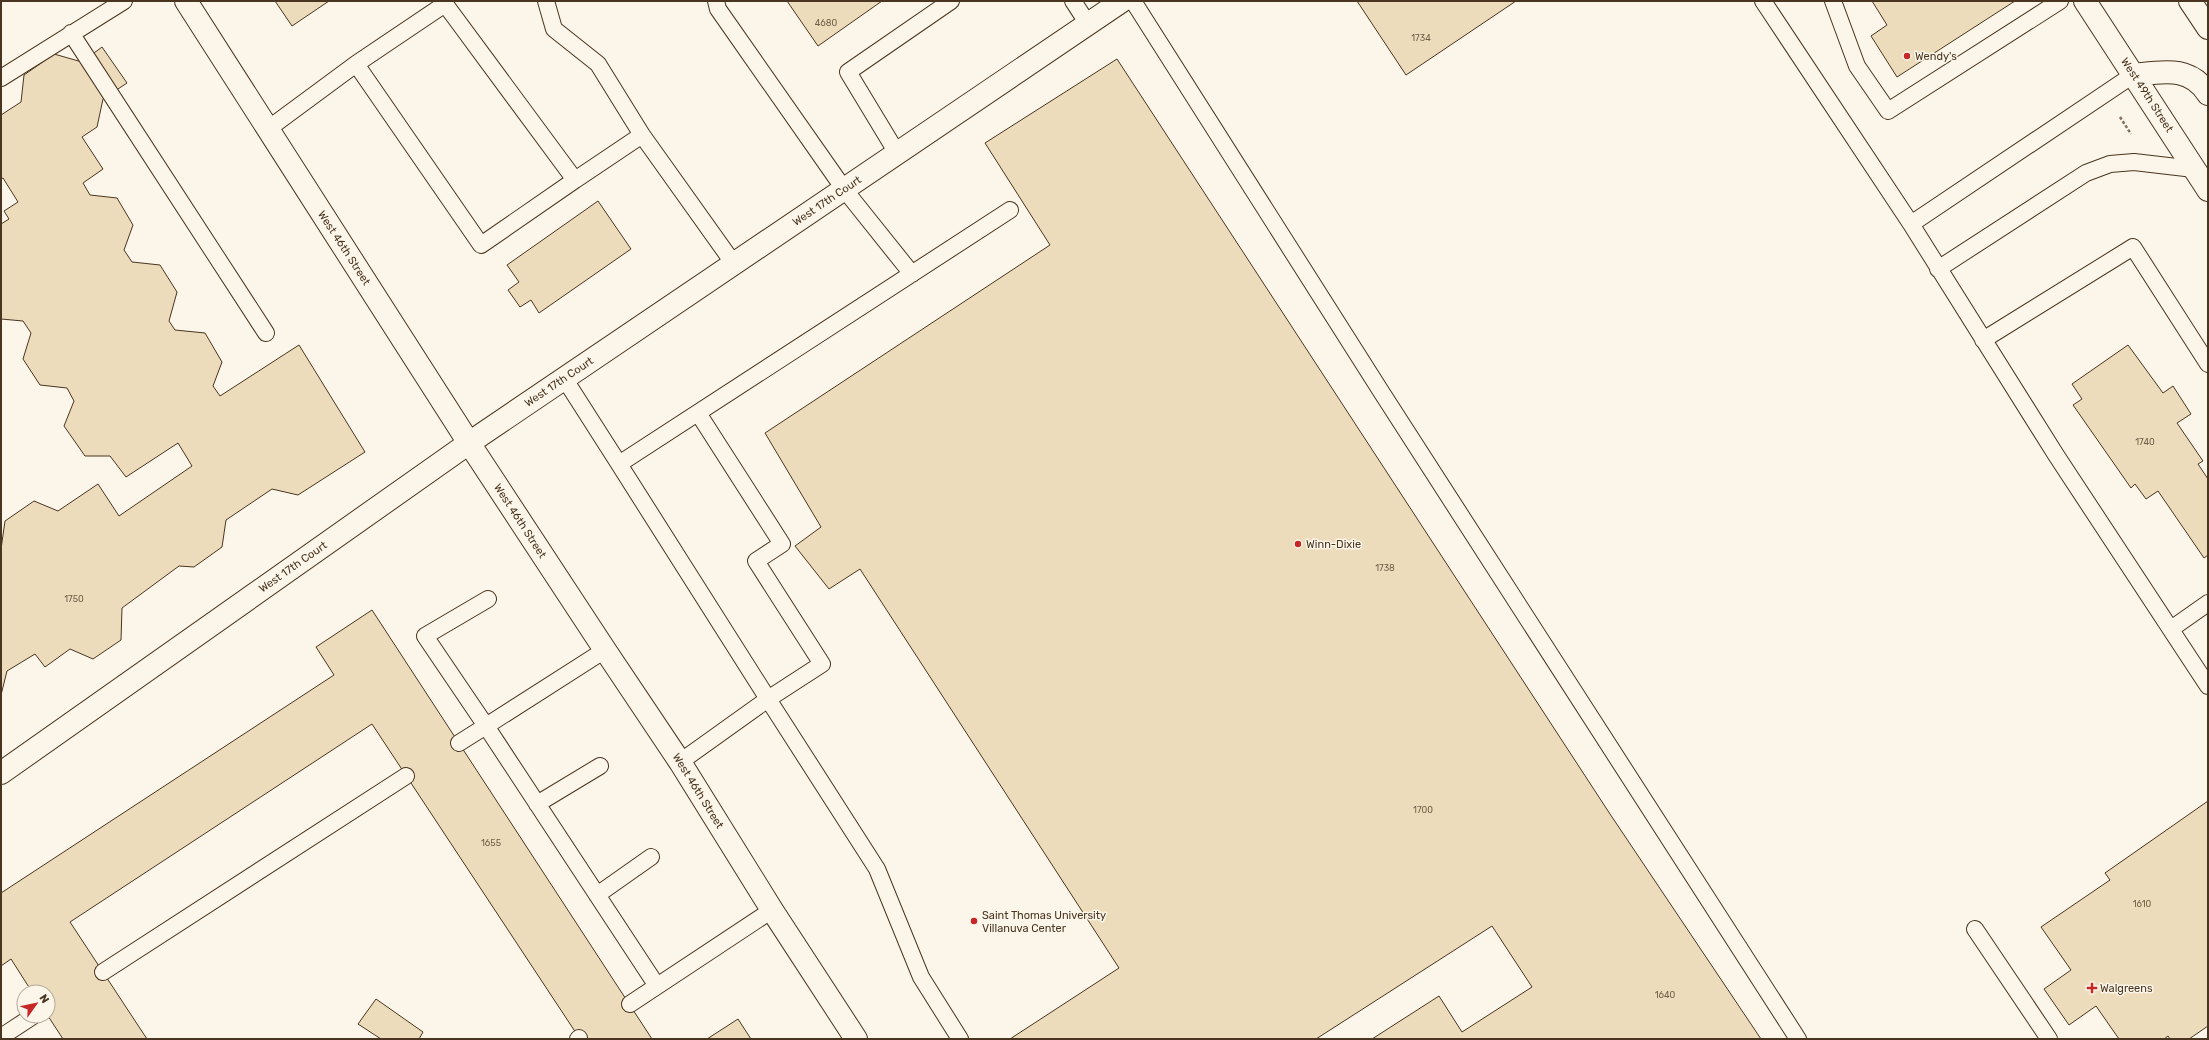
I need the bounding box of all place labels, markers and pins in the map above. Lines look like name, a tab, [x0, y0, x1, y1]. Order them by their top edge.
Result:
place label: Wendy's	[1915, 50, 1957, 63]
marker: Wendy's	[1902, 51, 1912, 61]
place label: Winn-Dixie	[1306, 538, 1361, 551]
marker: Winn-Dixie	[1293, 539, 1303, 549]
place label: Saint Thomas University Villanuva Center	[982, 909, 1106, 935]
marker: Saint Thomas University Villanuva Center	[969, 916, 979, 926]
place label: Walgreens	[2100, 982, 2153, 995]
marker: Walgreens	[2087, 983, 2097, 993]

